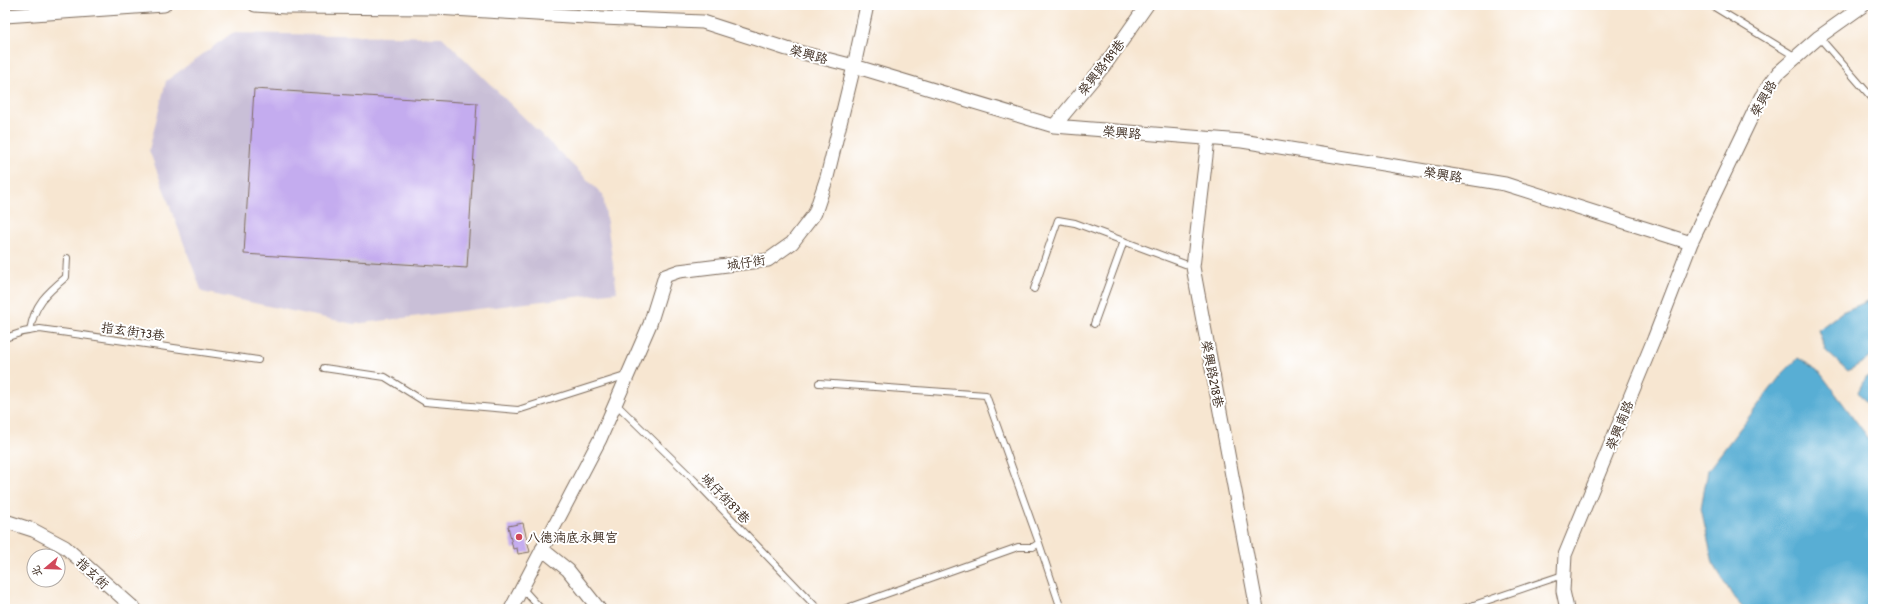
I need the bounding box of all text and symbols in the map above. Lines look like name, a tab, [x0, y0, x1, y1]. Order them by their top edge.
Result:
street label: 榮興路189巷	[1073, 35, 1129, 99]
street label: 榮興路	[788, 40, 830, 68]
street label: 榮興路	[1745, 77, 1781, 119]
street label: 榮興路	[1102, 121, 1142, 143]
street label: 榮興路	[1422, 162, 1464, 186]
street label: 城仔街	[725, 250, 767, 274]
street label: 指玄街73巷	[100, 318, 166, 344]
street label: 榮興路218巷	[1198, 339, 1228, 409]
street label: 榮興南路	[1601, 398, 1637, 452]
street label: 城仔街87巷	[697, 469, 755, 527]
place label: 八德湳底永興宮	[527, 528, 618, 546]
marker: 八德湳底永興宮	[514, 532, 524, 542]
north arrow	[26, 548, 66, 588]
street label: 指玄街	[73, 553, 113, 593]
text: 北	[28, 564, 45, 579]

